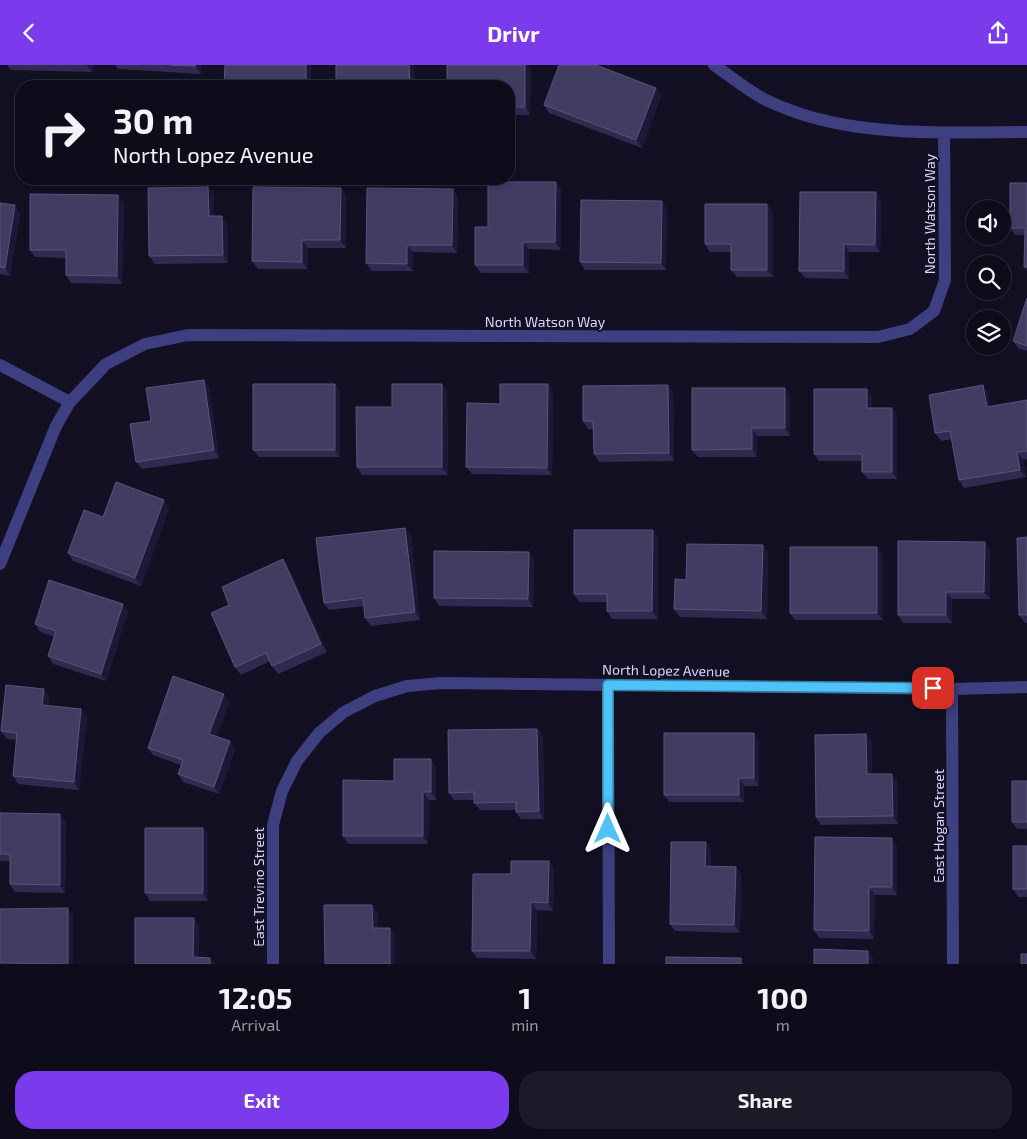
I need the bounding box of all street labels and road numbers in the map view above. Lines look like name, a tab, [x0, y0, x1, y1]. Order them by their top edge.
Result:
street label: North Watson Way	[921, 153, 938, 274]
street label: North Watson Way	[485, 313, 606, 330]
street label: North Lopez Avenue	[602, 660, 730, 680]
street label: East Hogan Street	[930, 769, 947, 883]
street label: East Trevino Street	[250, 827, 267, 947]

